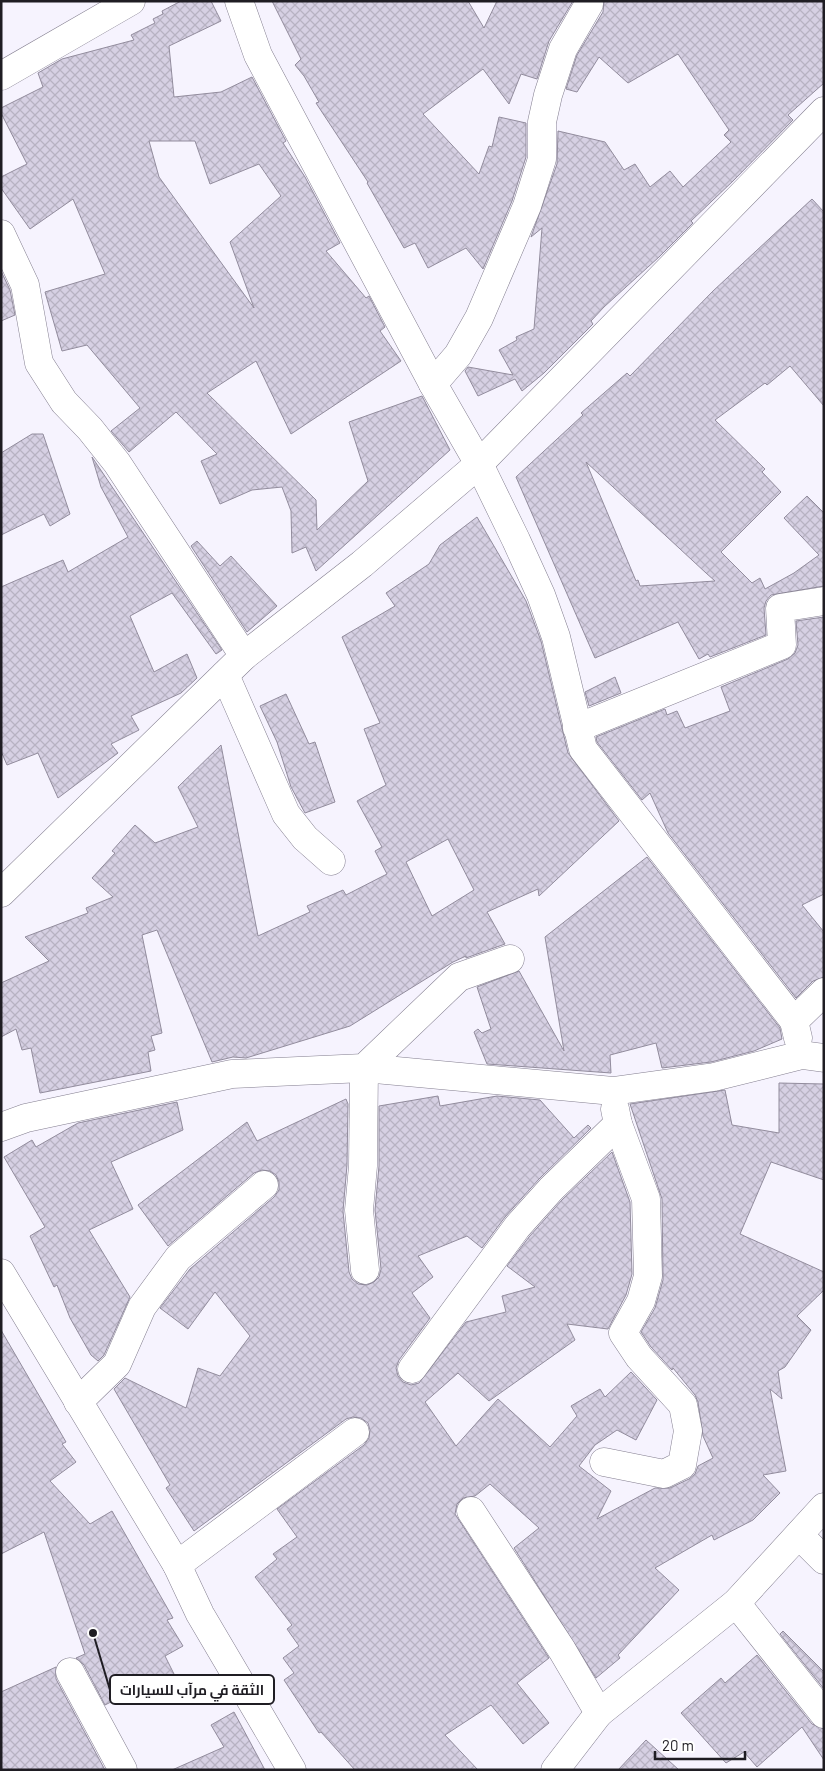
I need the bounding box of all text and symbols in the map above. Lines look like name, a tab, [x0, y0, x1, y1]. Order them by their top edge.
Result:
callout: الثقة في مرآب للسيارات	[110, 1675, 274, 1704]
text: الثقة في مرآب للسيارات	[120, 1681, 264, 1702]
scale bar	[655, 1728, 745, 1760]
text: 20 m	[662, 1736, 694, 1754]

